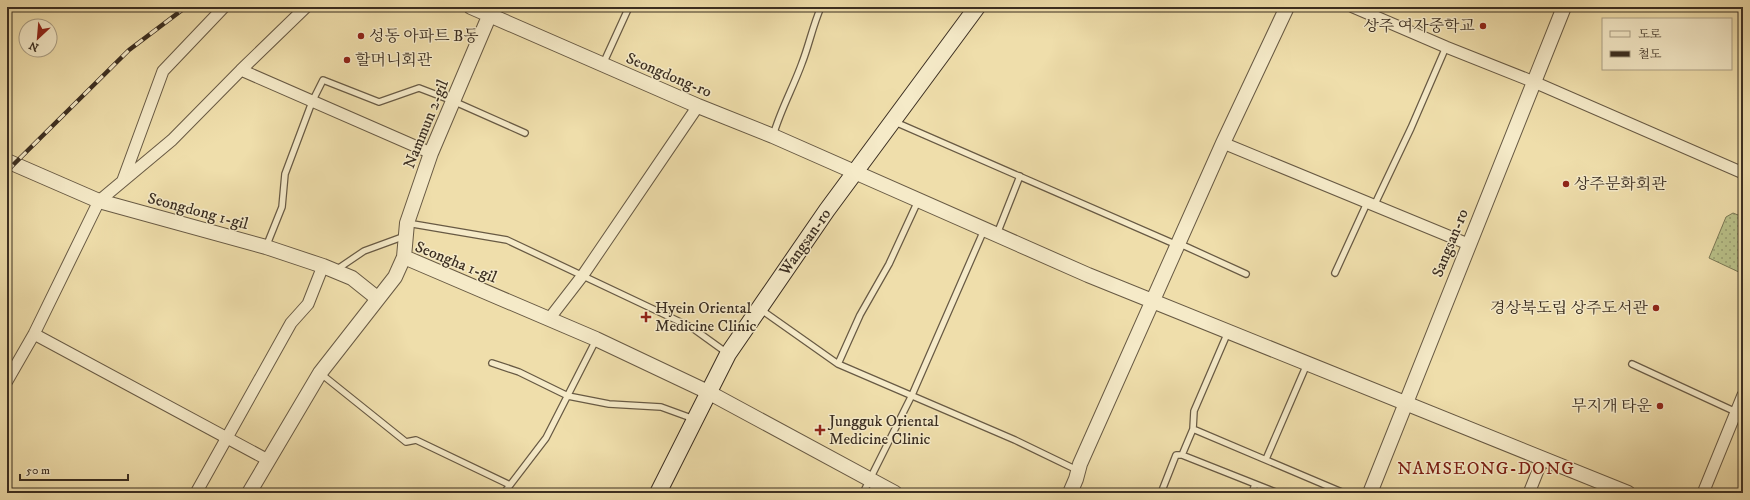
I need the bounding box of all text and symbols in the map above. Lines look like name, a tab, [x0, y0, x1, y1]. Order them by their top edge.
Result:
place label: 상주 여자중학교	[1363, 16, 1475, 36]
north arrow	[18, 18, 58, 58]
legend	[1602, 18, 1732, 70]
marker: 상주 여자중학교	[1478, 21, 1488, 31]
place label: 성동 아파트 B동	[369, 26, 479, 46]
text: 도로	[1638, 27, 1662, 42]
marker: 성동 아파트 B동	[356, 31, 366, 41]
text: N	[27, 38, 41, 54]
text: 철도	[1638, 47, 1662, 62]
street label: Seongdong-ro	[623, 48, 715, 102]
place label: 할머니회관	[355, 50, 433, 70]
marker: 할머니회관	[342, 55, 352, 65]
street label: Nammun 2-gil	[399, 76, 453, 171]
place label: 상주문화회관	[1574, 174, 1667, 194]
marker: 상주문화회관	[1561, 179, 1571, 189]
street label: Seongdong 1-gil	[145, 188, 251, 234]
street label: Wangsan-ro	[774, 204, 836, 280]
street label: Sangsan-ro	[1427, 206, 1473, 280]
street label: Seongha 1-gil	[412, 236, 500, 288]
place label: Hyein Oriental Medicine Clinic	[655, 298, 757, 336]
place label: 경상북도립 상주도서관	[1490, 298, 1649, 318]
marker: 경상북도립 상주도서관	[1651, 303, 1661, 313]
marker: Hyein Oriental Medicine Clinic	[640, 311, 652, 323]
place label: 무지개 타운	[1571, 396, 1653, 416]
marker: 무지개 타운	[1655, 401, 1665, 411]
place label: Jungguk Oriental Medicine Clinic	[827, 411, 939, 449]
marker: Jungguk Oriental Medicine Clinic	[814, 424, 826, 436]
scale bar	[20, 456, 128, 482]
district label: NAMSEONG-DONG	[1397, 458, 1575, 480]
text: 50 m	[26, 463, 50, 478]

